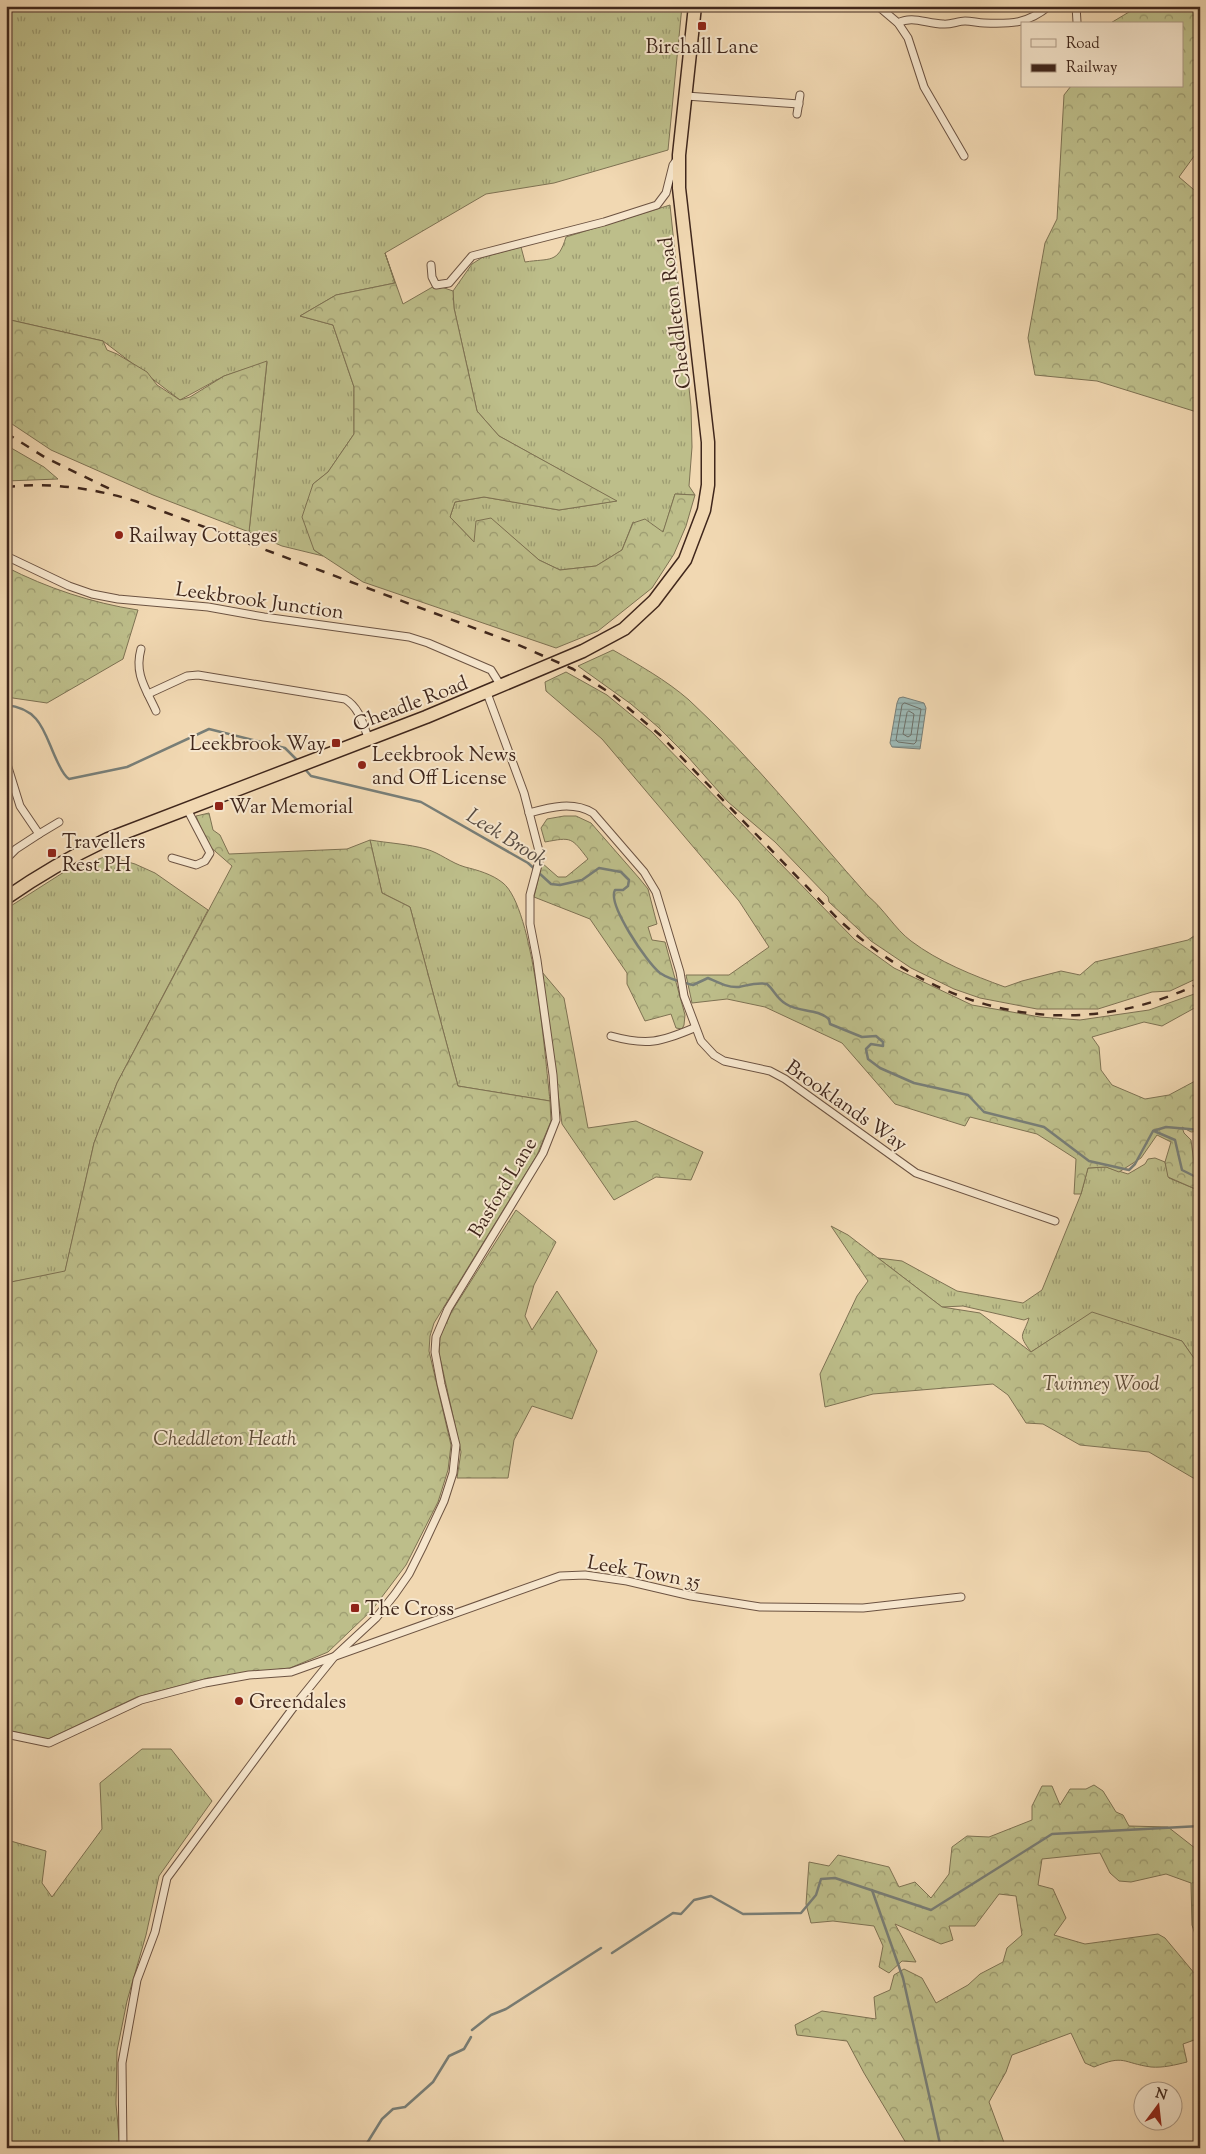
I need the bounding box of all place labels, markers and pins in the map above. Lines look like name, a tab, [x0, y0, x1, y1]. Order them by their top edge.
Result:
marker: Birchall Lane	[696, 20, 708, 32]
place label: Birchall Lane	[645, 34, 759, 63]
place label: Railway Cottages	[129, 523, 278, 552]
marker: Railway Cottages	[113, 529, 125, 541]
place label: Leekbrook Way	[189, 731, 326, 760]
marker: Leekbrook Way	[330, 737, 342, 749]
place label: Leekbrook News and Off License	[372, 742, 516, 794]
marker: Leekbrook News and Off License	[356, 759, 368, 771]
place label: War Memorial	[229, 794, 354, 823]
marker: War Memorial	[213, 800, 225, 812]
place label: Travellers Rest PH	[62, 829, 146, 881]
marker: Travellers Rest PH	[46, 847, 58, 859]
place label: The Cross	[365, 1596, 454, 1625]
marker: The Cross	[349, 1602, 361, 1614]
place label: Greendales	[249, 1689, 346, 1718]
marker: Greendales	[233, 1695, 245, 1707]

